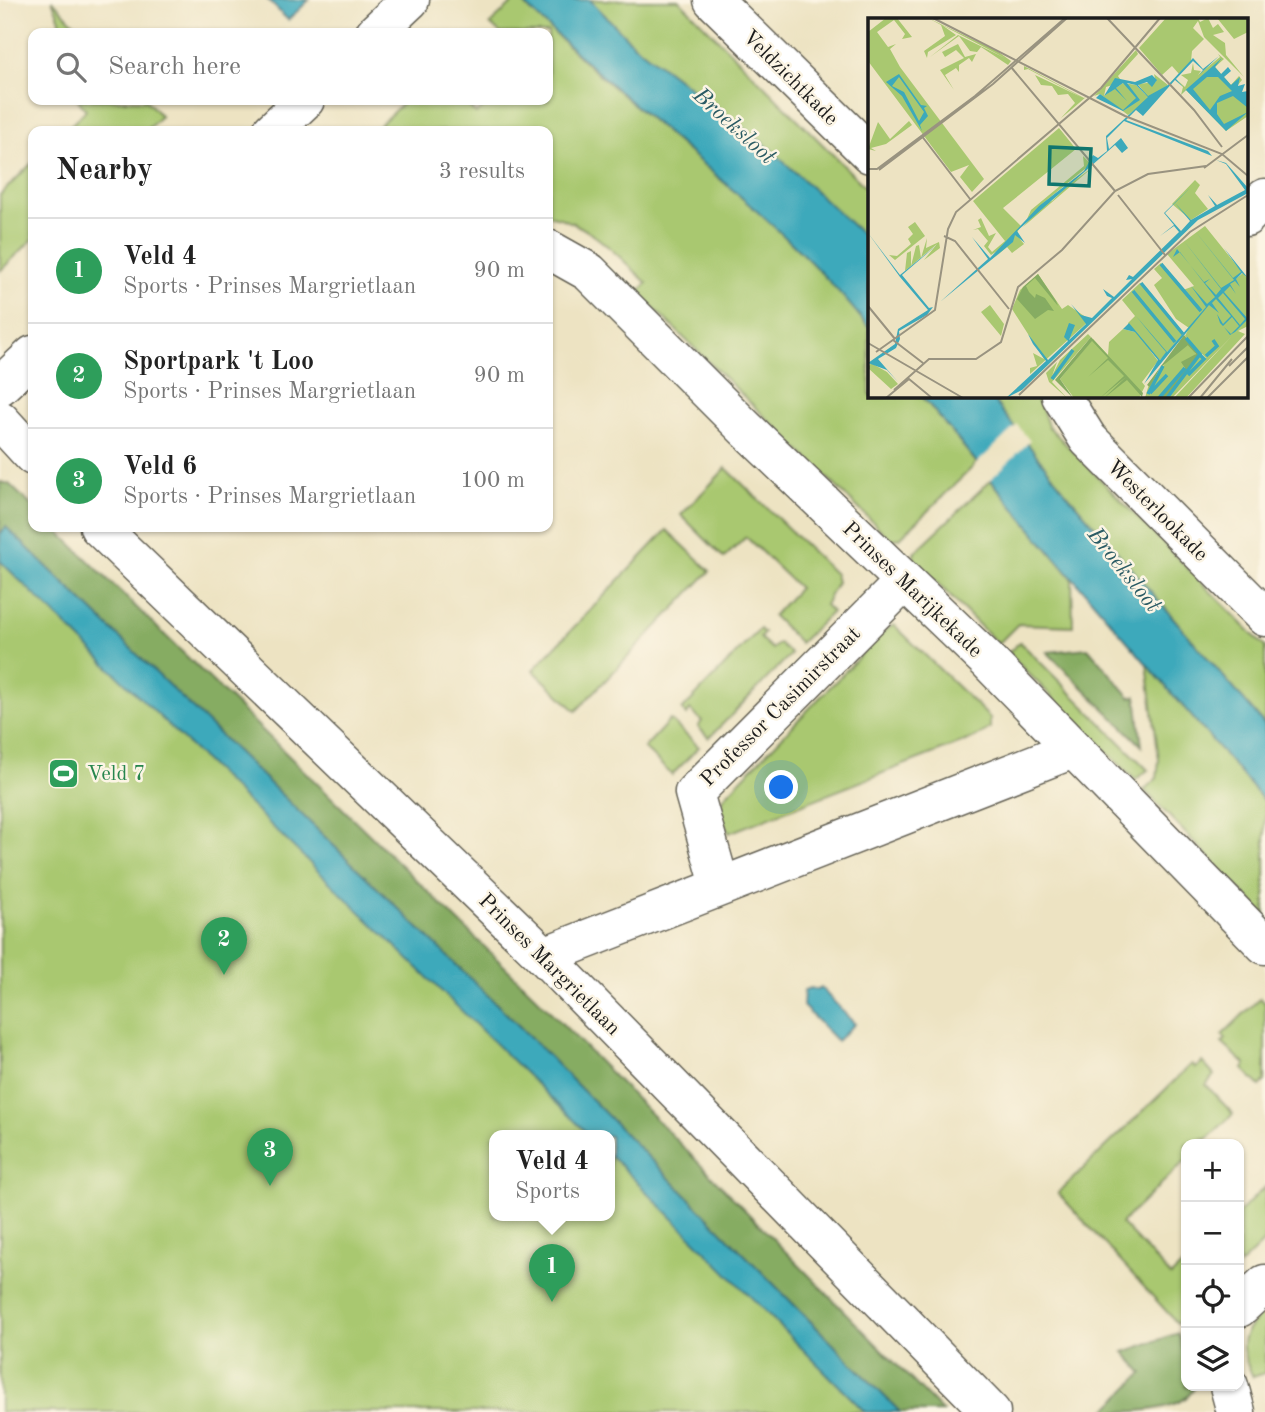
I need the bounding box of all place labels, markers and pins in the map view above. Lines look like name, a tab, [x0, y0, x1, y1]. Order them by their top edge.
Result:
sports icon: Veld 7	[47, 756, 81, 790]
place label: Veld 7	[87, 764, 146, 785]
pin: 2	[201, 917, 247, 975]
pin: 3	[247, 1128, 293, 1186]
pin: 1	[529, 1244, 575, 1302]

